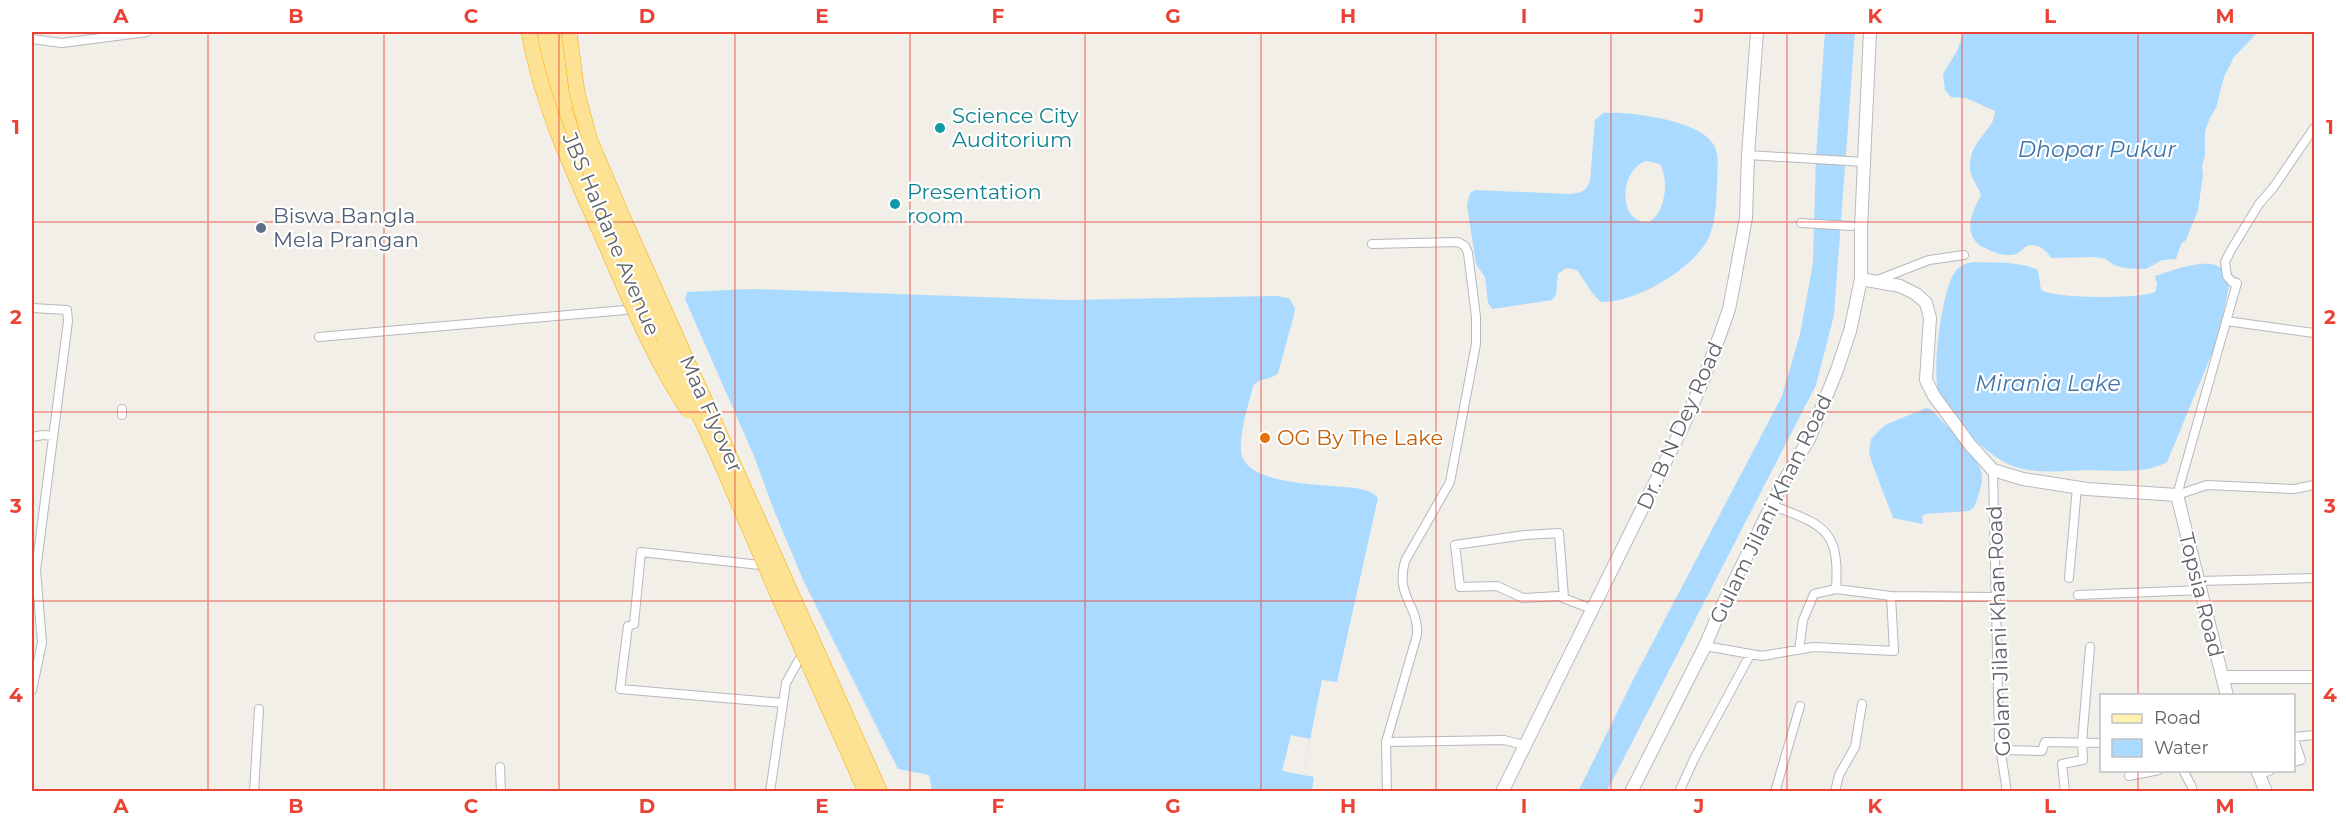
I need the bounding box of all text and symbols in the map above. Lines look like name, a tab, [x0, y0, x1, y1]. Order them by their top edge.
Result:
text: A	[112, 4, 129, 28]
text: B	[288, 4, 304, 28]
text: C	[464, 4, 479, 28]
text: D	[639, 4, 655, 28]
text: E	[815, 4, 829, 28]
text: F	[992, 4, 1005, 28]
text: G	[1165, 4, 1181, 28]
text: H	[1340, 4, 1356, 28]
text: I	[1521, 4, 1527, 28]
text: J	[1693, 4, 1704, 28]
text: K	[1868, 4, 1884, 28]
text: L	[2044, 4, 2056, 28]
text: M	[2215, 4, 2235, 28]
place label: Science City Auditorium	[952, 103, 1079, 152]
text: 1	[12, 115, 20, 139]
text: 1	[2326, 115, 2334, 139]
marker: Science City Auditorium	[933, 121, 947, 135]
street label: JBS Haldane Avenue	[557, 128, 666, 339]
water label: Dhopar Pukur	[2018, 136, 2177, 163]
place label: Presentation room	[907, 179, 1042, 228]
marker: Presentation room	[888, 197, 902, 211]
place label: Biswa Bangla Mela Prangan	[273, 203, 419, 252]
marker: Biswa Bangla Mela Prangan	[254, 221, 268, 235]
text: 2	[10, 305, 22, 329]
text: 2	[2324, 305, 2336, 329]
street label: Dr. B N Dey Road	[1631, 338, 1728, 514]
street label: Maa Flyover	[675, 351, 748, 476]
water label: Mirania Lake	[1975, 370, 2121, 397]
street label: Gulam Jilani Khan Road	[1704, 390, 1837, 627]
place label: OG By The Lake	[1277, 425, 1443, 450]
marker: OG By The Lake	[1258, 431, 1272, 445]
text: 3	[9, 494, 22, 518]
text: 3	[2323, 494, 2336, 518]
street label: Golam Jilani Khan Road	[1982, 505, 2015, 757]
street label: Topsia Road	[2174, 530, 2229, 660]
text: 4	[9, 683, 23, 707]
text: 4	[2323, 683, 2337, 707]
legend	[2100, 694, 2295, 772]
text: Road	[2154, 707, 2201, 729]
text: Water	[2154, 737, 2209, 759]
text: A	[112, 794, 129, 818]
text: B	[288, 794, 304, 818]
text: C	[464, 794, 479, 818]
text: D	[639, 794, 655, 818]
text: E	[815, 794, 829, 818]
text: F	[992, 794, 1005, 818]
text: G	[1165, 794, 1181, 818]
text: H	[1340, 794, 1356, 818]
text: I	[1521, 794, 1527, 818]
text: J	[1693, 794, 1704, 818]
text: K	[1868, 794, 1884, 818]
text: L	[2044, 794, 2056, 818]
text: M	[2215, 794, 2235, 818]

